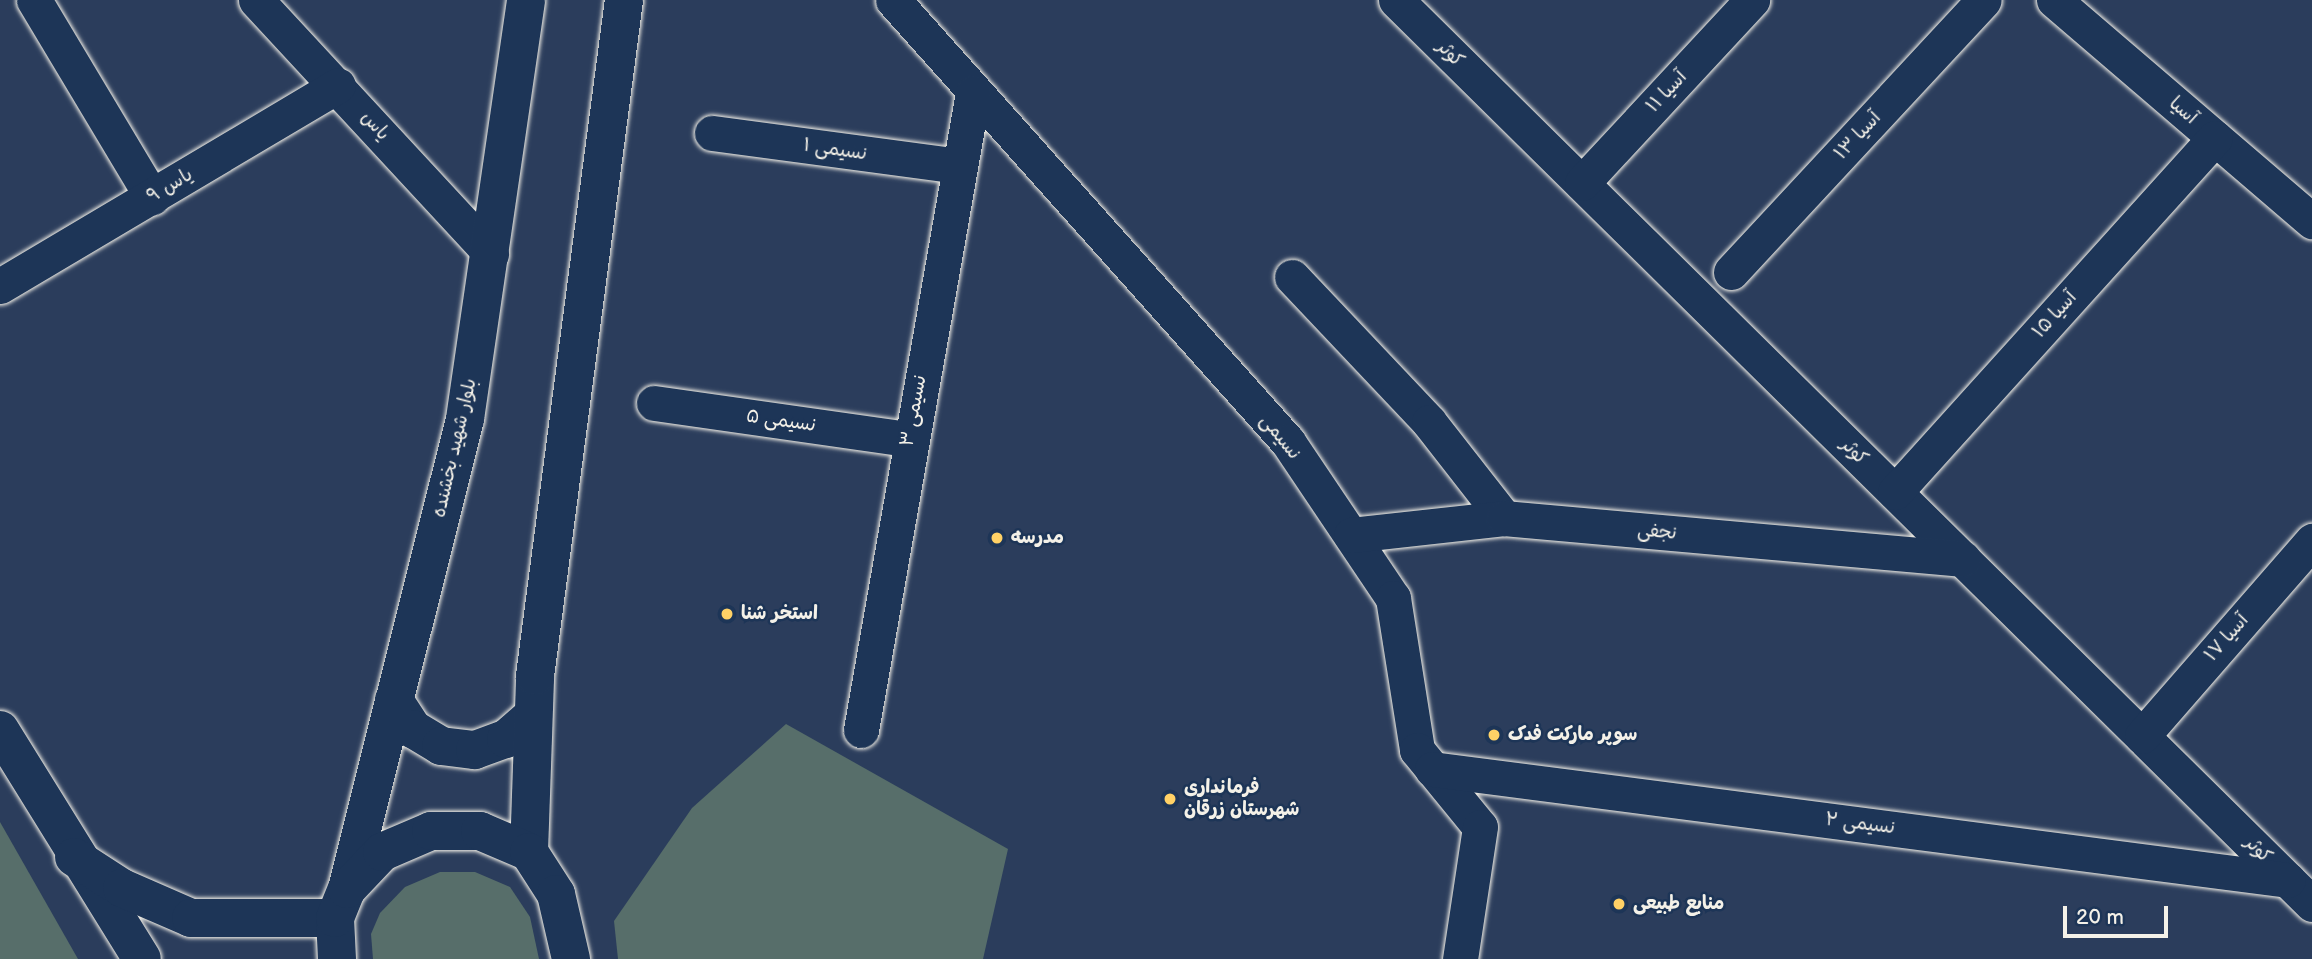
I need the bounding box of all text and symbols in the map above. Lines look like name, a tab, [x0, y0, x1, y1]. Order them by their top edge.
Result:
street label: کوثر	[1432, 36, 1468, 72]
street label: آسیا ۱۱	[1642, 66, 1692, 118]
street label: آسیا	[2164, 92, 2202, 130]
street label: یاس	[356, 106, 394, 146]
street label: آسیا ۱۳	[1830, 107, 1886, 165]
street label: نسیمی ۱	[802, 134, 868, 166]
street label: یاس ۹	[143, 164, 197, 208]
street label: آسیا ۱۵	[2028, 287, 2082, 343]
street label: نسیمی ۳	[896, 373, 932, 449]
street label: بلوار شهید بخشنده	[428, 376, 482, 520]
street label: نسیمی ۵	[745, 405, 817, 437]
street label: نسیمی	[1255, 410, 1305, 464]
street label: کوثر	[1836, 434, 1872, 470]
street label: نجفی	[1636, 519, 1678, 545]
place label: مدرسه	[1011, 527, 1064, 549]
marker: مدرسه	[989, 530, 1005, 546]
place label: استخر شنا	[741, 603, 818, 625]
marker: استخر شنا	[719, 606, 735, 622]
street label: آسیا ۱۷	[2200, 610, 2254, 666]
place label: سوپر مارکت فدک	[1508, 724, 1637, 746]
marker: سوپر مارکت فدک	[1486, 727, 1502, 743]
place label: فرمانداری شهرستان زرقان	[1184, 777, 1299, 821]
marker: فرمانداری شهرستان زرقان	[1162, 791, 1178, 807]
street label: نسیمی ۲	[1824, 808, 1896, 840]
street label: کوثر	[2240, 832, 2276, 868]
scale bar	[2067, 892, 2172, 936]
place label: منابع طبیعی	[1633, 893, 1724, 915]
marker: منابع طبیعی	[1611, 896, 1627, 912]
text: 20 m	[2076, 905, 2124, 930]

